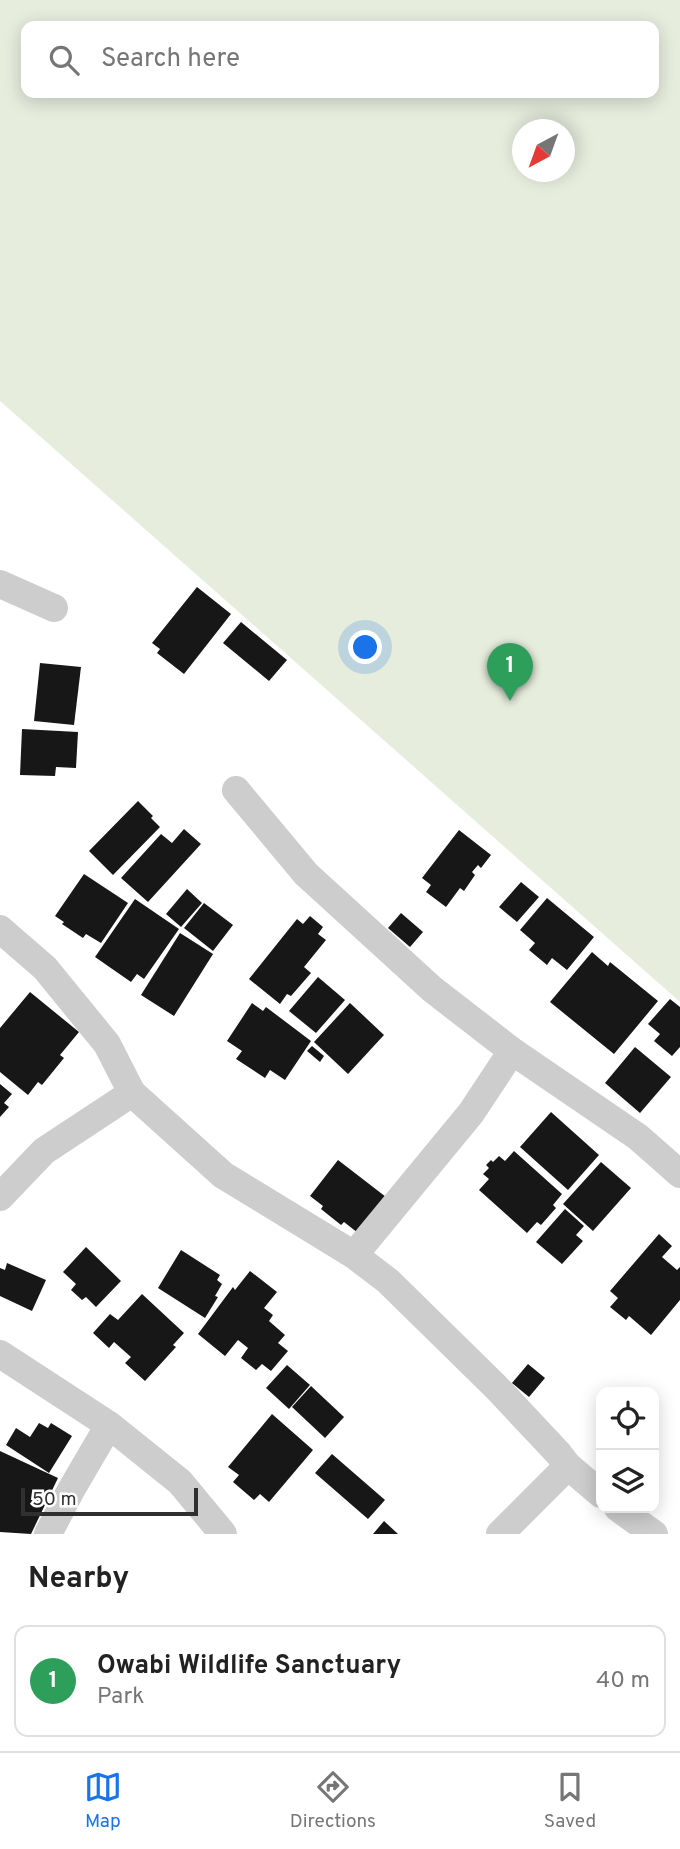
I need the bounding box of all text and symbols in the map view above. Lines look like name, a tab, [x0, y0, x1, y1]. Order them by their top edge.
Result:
search box	[21, 21, 659, 98]
icon: search	[45, 41, 83, 79]
text: Search here	[101, 43, 240, 76]
north arrow	[512, 119, 575, 182]
your location	[348, 630, 382, 664]
pin: 1	[487, 643, 533, 701]
map controls	[596, 1387, 659, 1513]
button: locate	[596, 1387, 659, 1450]
button: layers	[596, 1450, 659, 1513]
scale bar	[21, 1485, 198, 1517]
text: 50 m	[32, 1488, 77, 1512]
text: Nearby	[28, 1561, 129, 1598]
text: Owabi Wildlife Sanctuary	[97, 1650, 401, 1683]
text: 1	[48, 1667, 58, 1696]
text: 40 m	[596, 1667, 650, 1696]
text: Park	[97, 1683, 144, 1712]
tab: Map	[84, 1768, 122, 1834]
tab: Directions	[290, 1768, 376, 1834]
tab: Saved	[544, 1768, 596, 1834]

